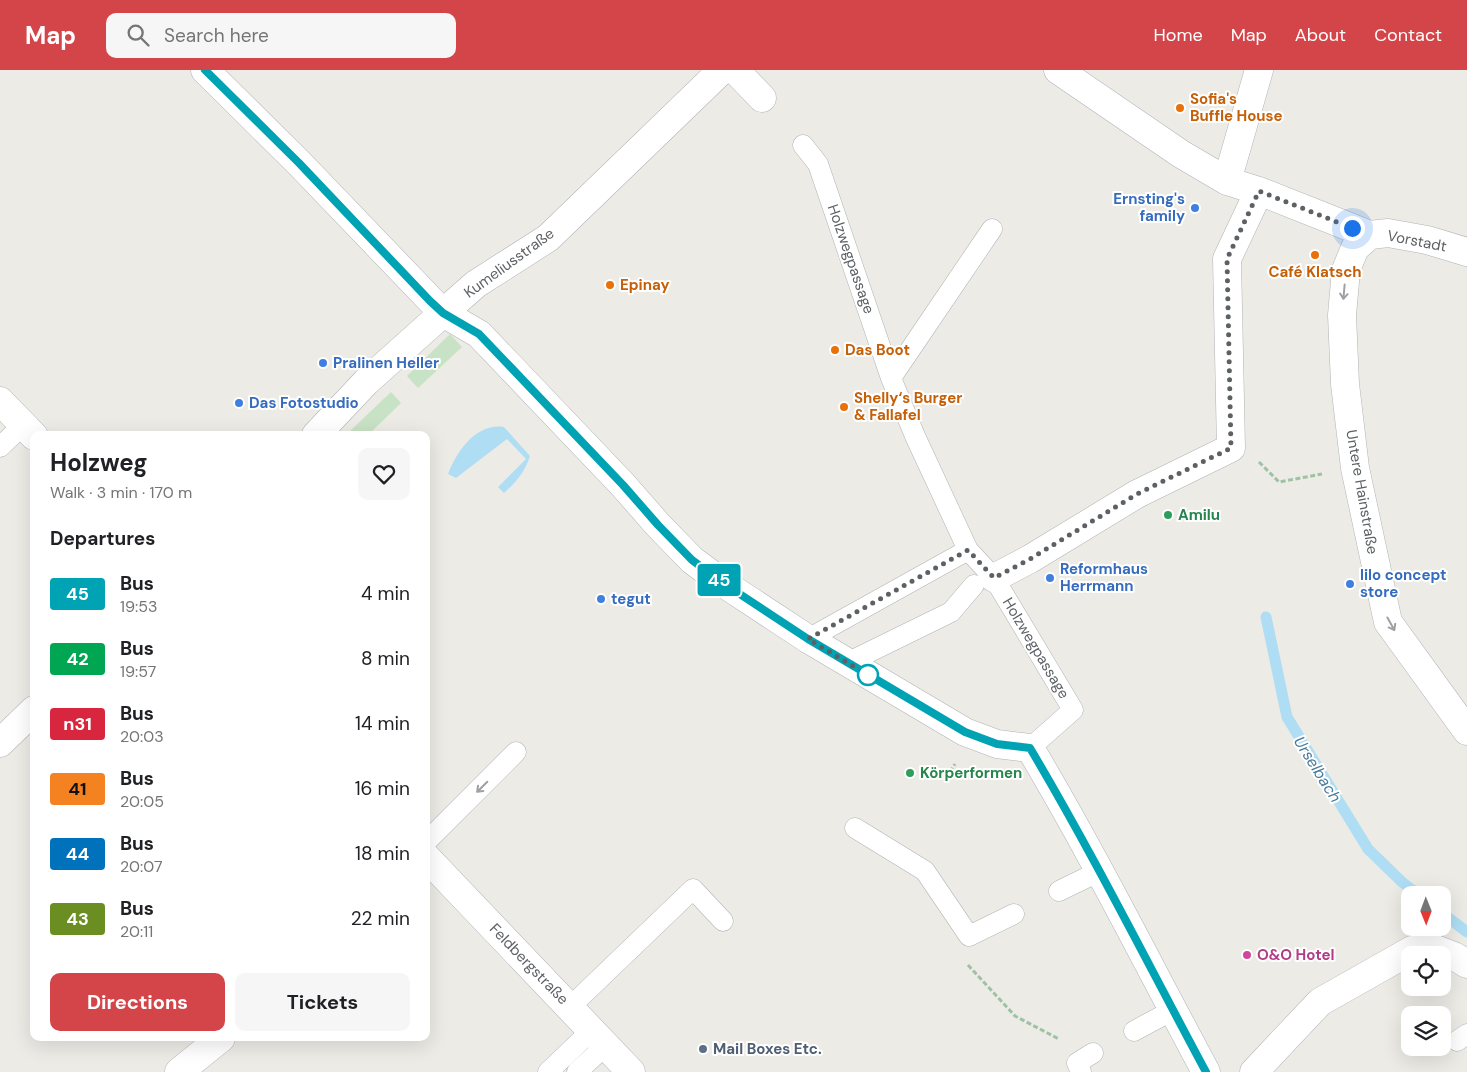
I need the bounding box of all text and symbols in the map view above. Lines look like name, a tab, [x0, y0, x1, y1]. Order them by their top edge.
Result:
search box	[106, 13, 456, 58]
text: Map	[25, 20, 76, 51]
icon: search	[124, 21, 152, 49]
text: Search here	[164, 23, 269, 48]
text: Home	[1153, 23, 1203, 47]
text: Map	[1231, 23, 1267, 47]
text: About	[1295, 23, 1346, 47]
text: Contact	[1374, 23, 1442, 47]
place label: Sofia's Buffle House	[1190, 89, 1283, 126]
marker: Sofia's Buffle House	[1174, 102, 1186, 114]
place label: Ernsting's family	[1113, 189, 1185, 226]
street label: Holzwegpassage	[823, 202, 879, 316]
marker: Ernsting's family	[1189, 202, 1201, 214]
your location	[1340, 216, 1365, 241]
street label: Kumeliusstraße	[460, 223, 558, 303]
street label: Vorstadt	[1386, 225, 1448, 257]
marker: Café Klatsch	[1309, 249, 1321, 261]
place label: Café Klatsch	[1268, 262, 1362, 282]
place label: Epinay	[620, 275, 670, 295]
marker: Epinay	[604, 279, 616, 291]
one-way arrow	[1339, 284, 1349, 300]
place label: Das Boot	[845, 340, 910, 360]
marker: Das Boot	[829, 344, 841, 356]
place label: Pralinen Heller	[333, 353, 439, 373]
marker: Pralinen Heller	[317, 357, 329, 369]
place label: Shelly‘s Burger & Fallafel	[854, 388, 962, 425]
place label: Das Fotostudio	[249, 393, 359, 413]
marker: Das Fotostudio	[233, 397, 245, 409]
marker: Shelly‘s Burger & Fallafel	[838, 401, 850, 413]
street label: Untere Hainstraße	[1341, 428, 1383, 556]
text: Holzweg	[50, 447, 148, 478]
button: heart	[358, 448, 410, 500]
text: Walk · 3 min · 170 m	[50, 482, 192, 503]
place label: Amilu	[1178, 505, 1220, 525]
marker: Amilu	[1162, 509, 1174, 521]
text: Departures	[50, 526, 155, 551]
place label: Reformhaus Herrmann	[1060, 559, 1148, 596]
line badge: 45	[696, 564, 742, 596]
place label: lilo concept store	[1360, 565, 1446, 602]
text: 45	[708, 568, 730, 592]
text: Bus	[120, 571, 154, 596]
marker: Reformhaus Herrmann	[1044, 572, 1056, 584]
marker: lilo concept store	[1344, 578, 1356, 590]
text: 4 min	[361, 581, 410, 606]
text: 45	[66, 582, 89, 606]
place label: tegut	[611, 589, 651, 609]
marker: tegut	[595, 593, 607, 605]
street label: Holzwegpassage	[998, 594, 1074, 702]
text: 19:53	[120, 596, 158, 617]
one-way arrow	[1386, 617, 1396, 632]
text: Bus	[120, 636, 154, 661]
text: 8 min	[361, 646, 410, 671]
text: 42	[66, 647, 89, 671]
text: 19:57	[120, 661, 156, 682]
unlabelled marker	[857, 664, 879, 686]
text: Bus	[120, 701, 154, 726]
text: 14 min	[355, 711, 410, 736]
text: n31	[63, 712, 92, 736]
text: 20:03	[120, 726, 164, 747]
water label: Urselbach	[1289, 732, 1346, 806]
place label: Körperformen	[920, 763, 1022, 783]
text: Bus	[120, 766, 154, 791]
marker: Körperformen	[904, 767, 916, 779]
text: 16 min	[355, 776, 410, 801]
text: 41	[68, 777, 87, 801]
one-way arrow	[476, 780, 488, 792]
text: 20:05	[120, 791, 164, 812]
text: Bus	[120, 831, 154, 856]
text: 18 min	[355, 841, 410, 866]
text: 44	[66, 842, 89, 866]
text: 20:07	[120, 856, 163, 877]
north arrow	[1401, 886, 1451, 936]
map controls	[1401, 886, 1451, 1056]
text: Bus	[120, 896, 154, 921]
text: 22 min	[351, 906, 410, 931]
text: 43	[66, 907, 89, 931]
street label: Feldbergstraße	[485, 919, 573, 1009]
text: 20:11	[120, 921, 153, 942]
place label: O&O Hotel	[1257, 945, 1334, 965]
button: locate	[1401, 946, 1451, 996]
marker: O&O Hotel	[1241, 949, 1253, 961]
button: Directions	[50, 973, 225, 1031]
button: Tickets	[235, 973, 410, 1031]
button: layers	[1401, 1006, 1451, 1056]
place label: Mail Boxes Etc.	[713, 1039, 822, 1059]
marker: Mail Boxes Etc.	[697, 1043, 709, 1055]

